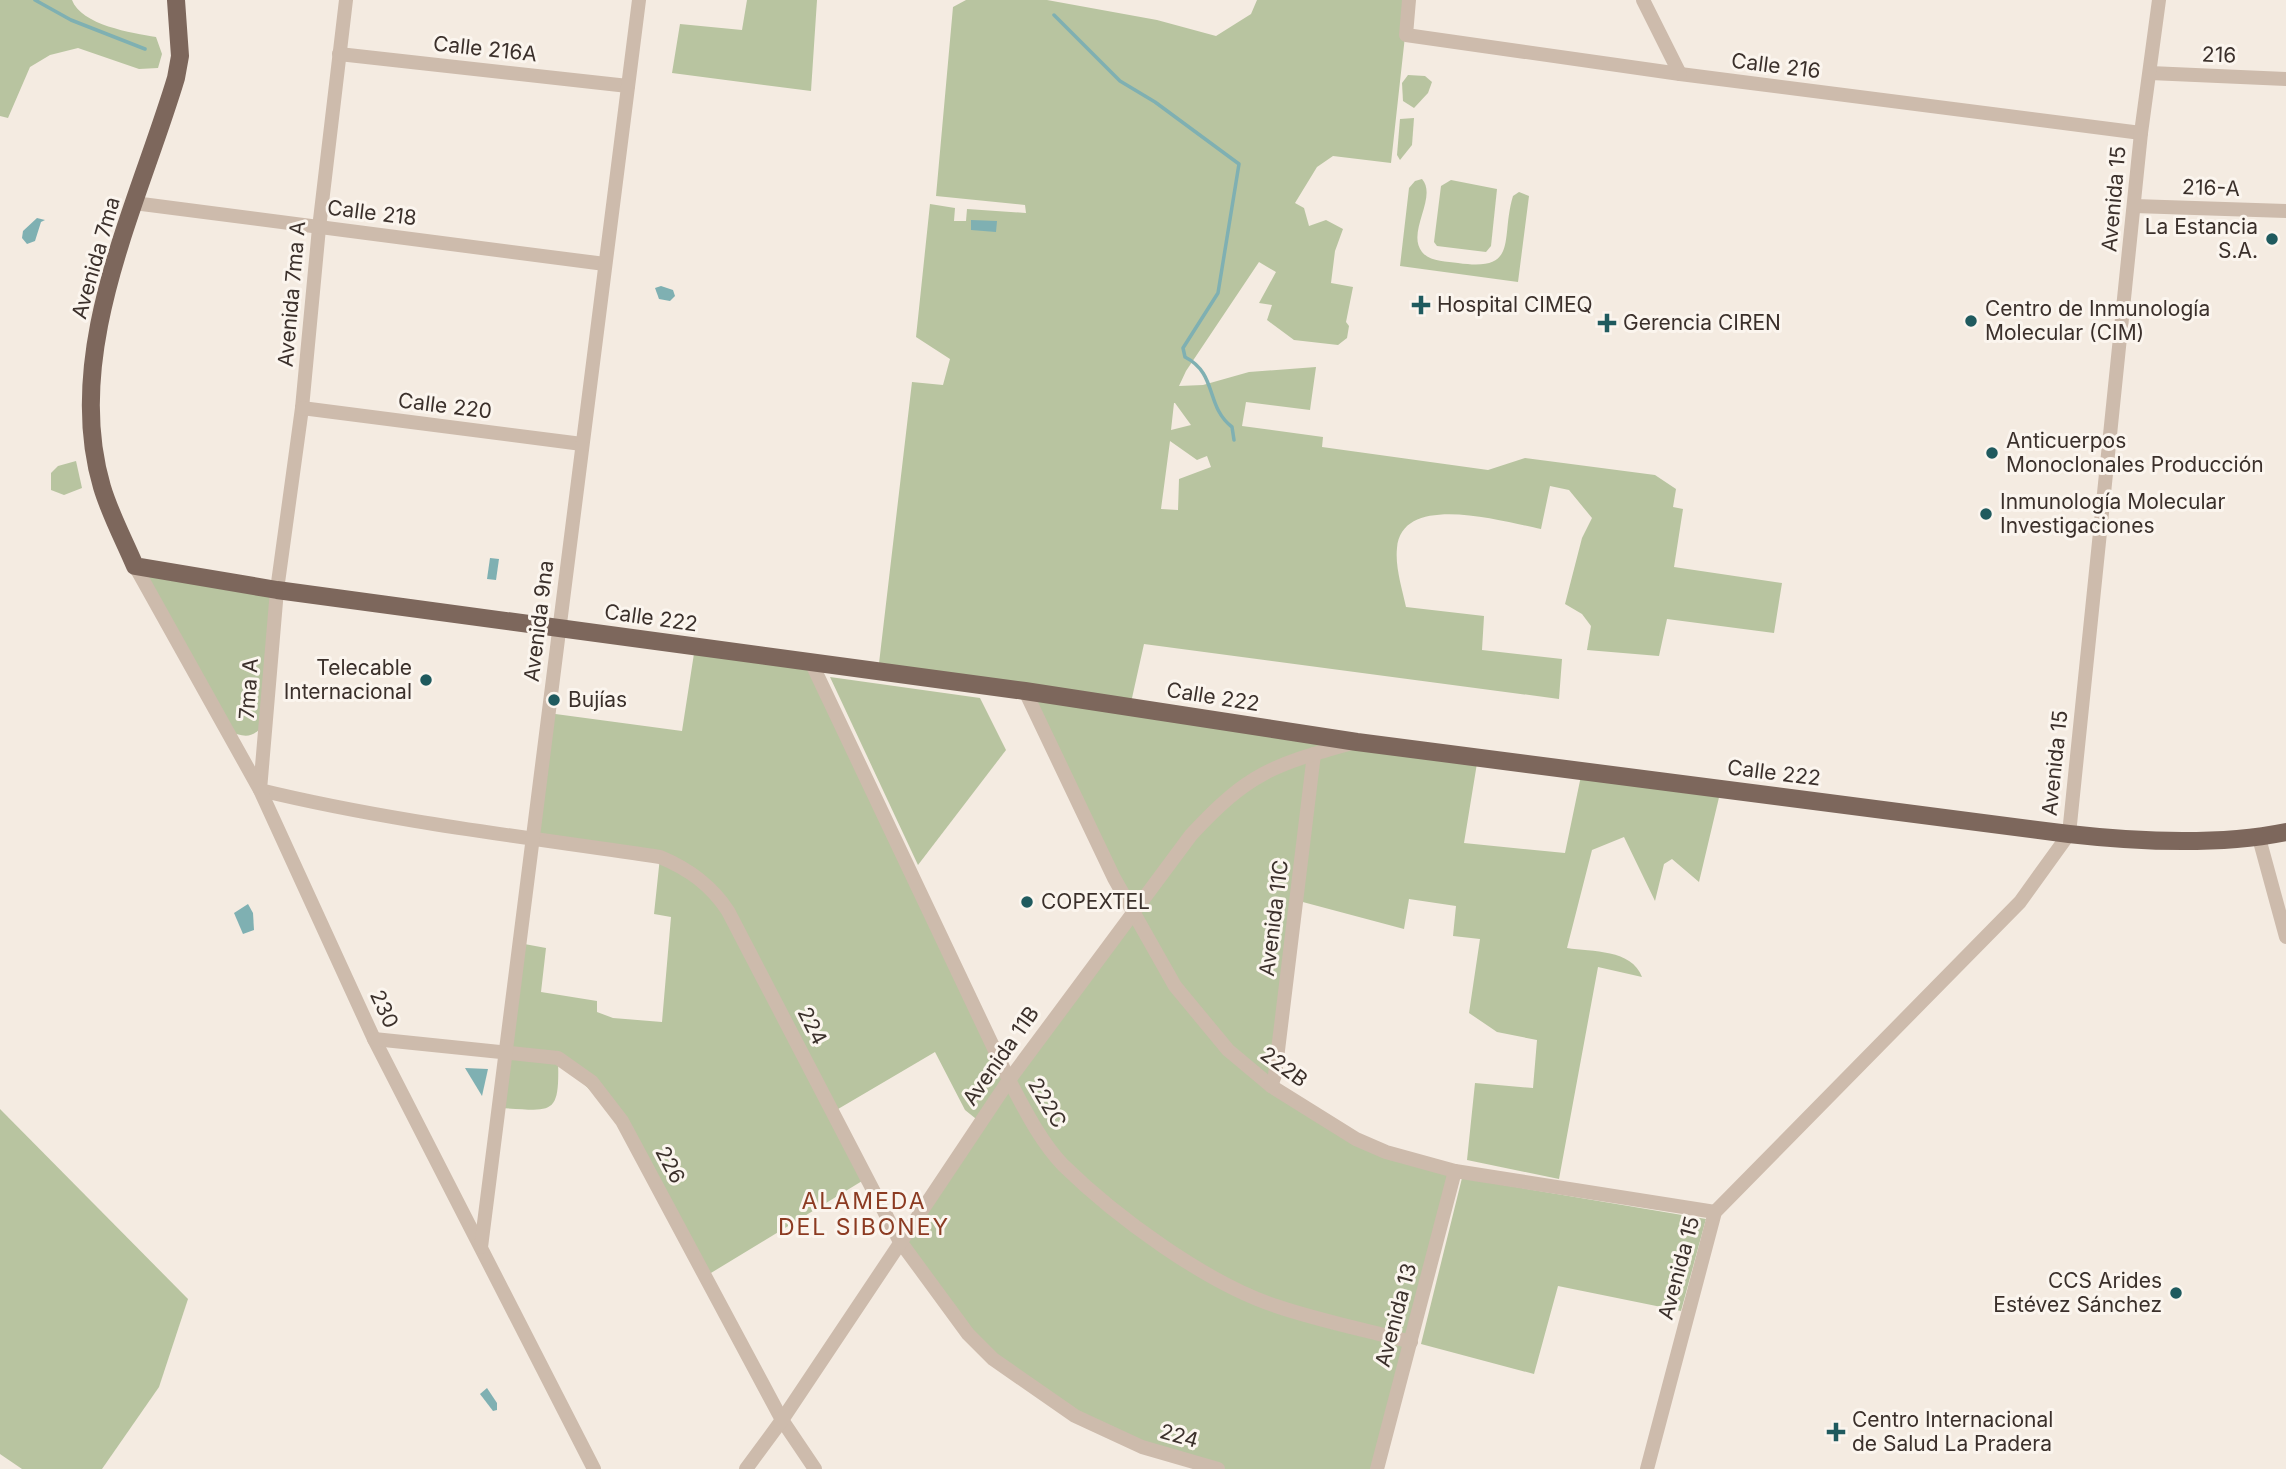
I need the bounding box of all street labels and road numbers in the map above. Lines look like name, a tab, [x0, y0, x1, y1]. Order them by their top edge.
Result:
street label: Calle 216A	[432, 31, 538, 66]
street label: 216	[2201, 41, 2237, 68]
street label: Calle 216	[1730, 48, 1822, 83]
street label: Avenida 15	[2096, 145, 2131, 253]
street label: 216-A	[2182, 174, 2240, 201]
street label: Avenida 7ma	[66, 194, 125, 322]
street label: Calle 218	[326, 195, 418, 230]
street label: Avenida 7ma A	[273, 220, 310, 368]
street label: Calle 220	[397, 387, 493, 424]
street label: Avenida 9na	[519, 559, 558, 683]
street label: Calle 222	[603, 599, 699, 636]
street label: 7ma A	[234, 657, 263, 720]
street label: Calle 222	[1165, 677, 1261, 716]
street label: Avenida 15	[2037, 709, 2072, 817]
street label: Calle 222	[1726, 754, 1822, 791]
street label: Avenida 11C	[1254, 858, 1293, 978]
street label: 230	[365, 986, 404, 1032]
street label: Avenida 11B	[957, 1001, 1044, 1110]
street label: 224	[792, 1003, 832, 1049]
street label: 222B	[1256, 1041, 1313, 1092]
street label: 222C	[1023, 1073, 1072, 1132]
street label: 226	[650, 1142, 691, 1188]
street label: Avenida 15	[1653, 1213, 1704, 1322]
street label: Avenida 13	[1370, 1260, 1421, 1369]
street label: 224	[1157, 1418, 1201, 1453]

